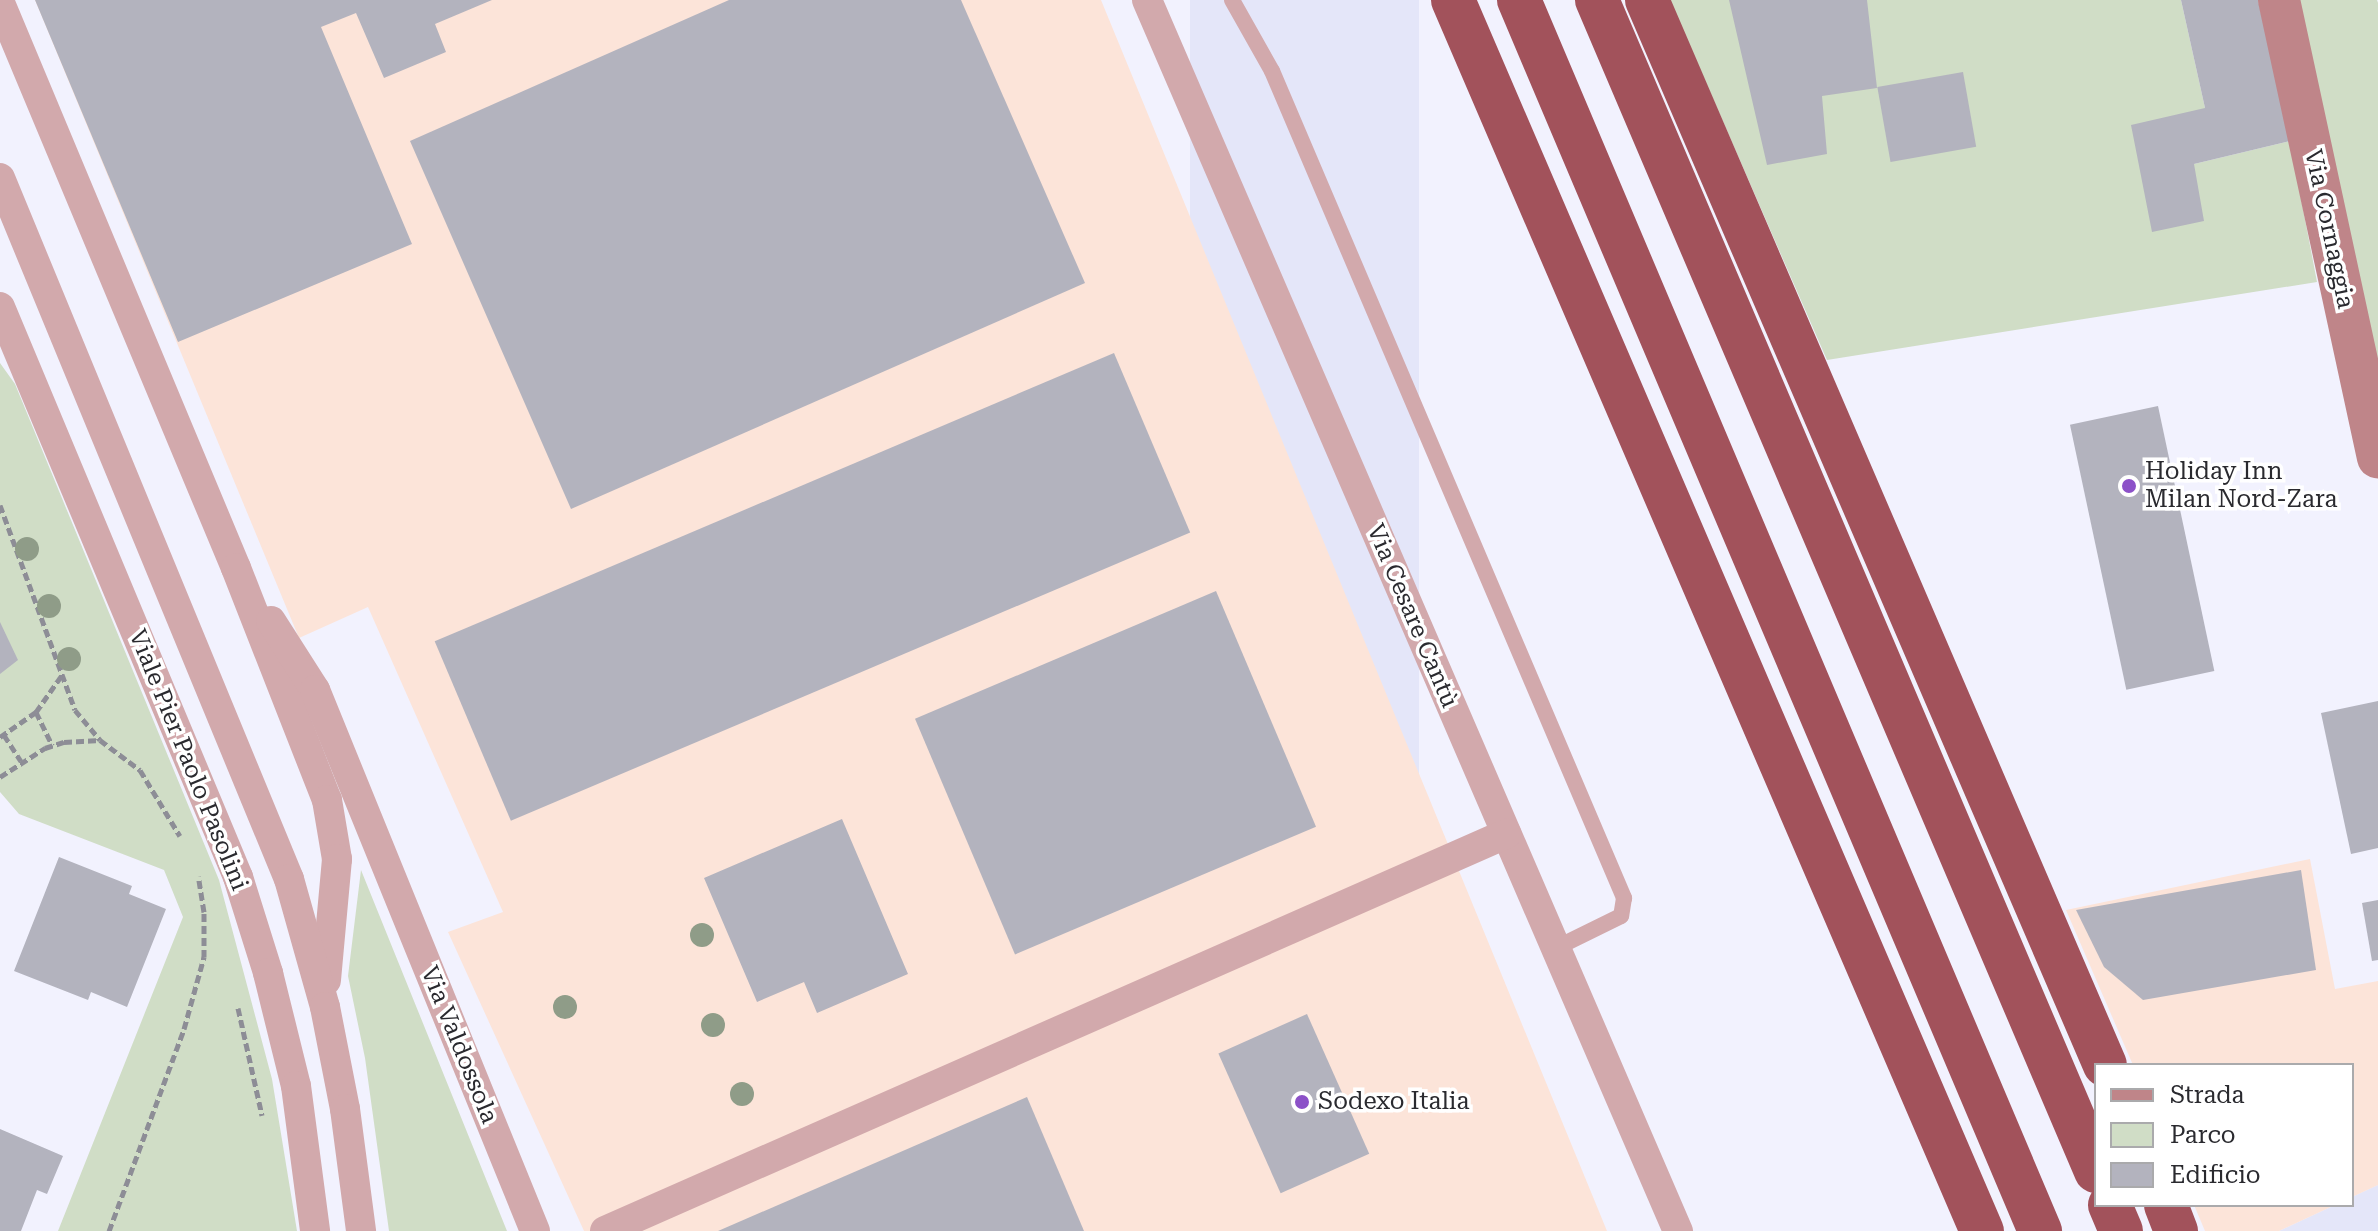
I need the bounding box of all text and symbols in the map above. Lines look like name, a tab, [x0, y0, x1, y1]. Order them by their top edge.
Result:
street label: Via Cornaggia	[2298, 147, 2360, 311]
place label: Holiday Inn Milan Nord-Zara	[2145, 458, 2338, 514]
marker: Holiday Inn Milan Nord-Zara	[2120, 477, 2138, 495]
street label: Via Cesare Cantù	[1360, 520, 1464, 712]
street label: Viale Pier Paolo Pasolini	[122, 625, 254, 895]
street label: Via Valdossola	[414, 962, 504, 1128]
legend	[2094, 1063, 2354, 1207]
text: Strada	[2170, 1081, 2245, 1109]
place label: Sodexo Italia	[1318, 1088, 1470, 1116]
marker: Sodexo Italia	[1293, 1093, 1311, 1111]
text: Parco	[2170, 1121, 2236, 1149]
text: Edificio	[2170, 1161, 2261, 1189]

